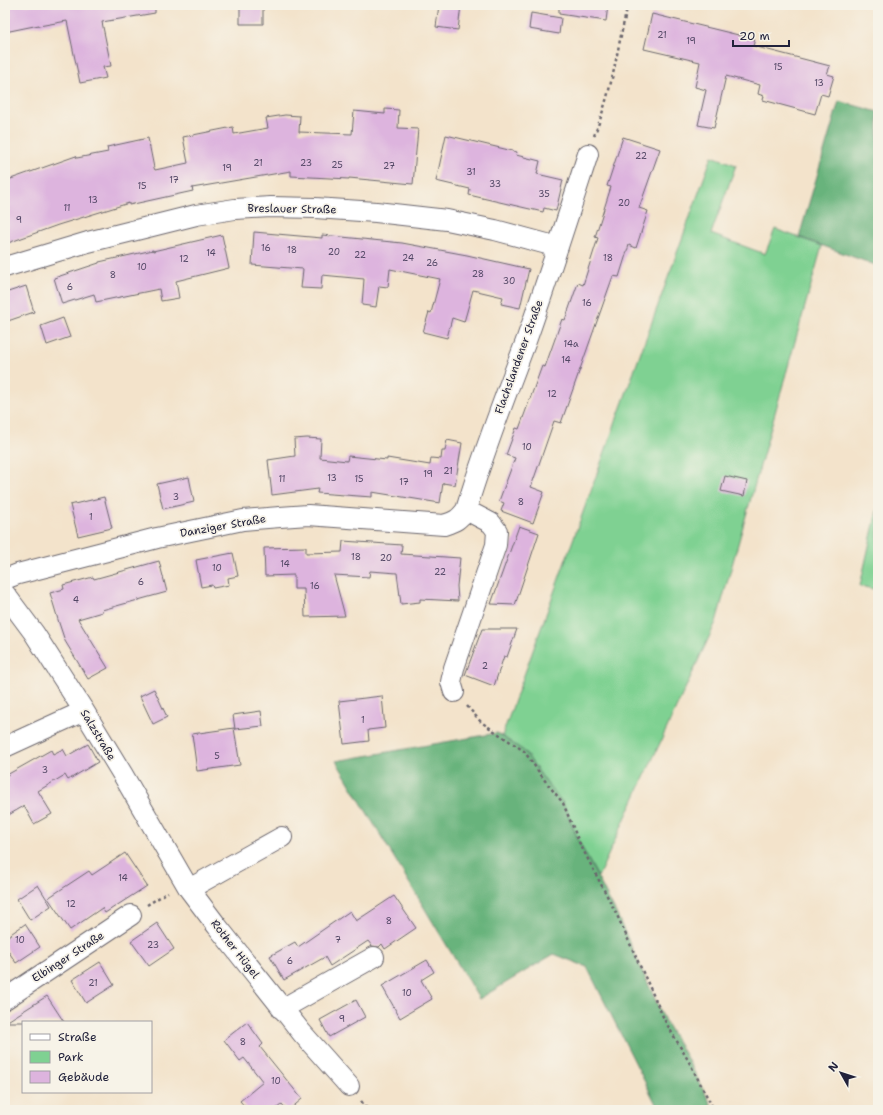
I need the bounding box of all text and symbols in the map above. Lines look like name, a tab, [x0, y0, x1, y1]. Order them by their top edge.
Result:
scale bar	[733, 22, 789, 48]
text: 20 m	[739, 28, 770, 44]
house number: 21	[657, 29, 667, 41]
house number: 19	[686, 35, 696, 47]
house number: 15	[773, 61, 783, 73]
house number: 13	[814, 77, 824, 89]
house number: 22	[635, 150, 647, 162]
house number: 21	[253, 157, 263, 169]
house number: 23	[300, 157, 312, 169]
house number: 25	[331, 159, 343, 171]
house number: 27	[383, 160, 395, 172]
house number: 19	[222, 162, 232, 174]
house number: 31	[466, 166, 476, 178]
house number: 17	[169, 174, 179, 186]
house number: 33	[489, 178, 501, 190]
house number: 15	[137, 180, 147, 192]
house number: 35	[538, 188, 550, 200]
house number: 13	[88, 194, 98, 206]
house number: 20	[618, 197, 630, 209]
street label: Breslauer Straße	[247, 201, 337, 217]
house number: 11	[63, 202, 71, 214]
house number: 9	[16, 214, 22, 226]
house number: 16	[261, 242, 271, 254]
house number: 18	[287, 244, 297, 256]
house number: 20	[328, 246, 340, 258]
house number: 14	[206, 247, 216, 259]
house number: 22	[354, 249, 366, 261]
house number: 24	[402, 252, 414, 264]
house number: 18	[603, 252, 613, 264]
house number: 12	[179, 253, 189, 265]
house number: 26	[426, 257, 438, 269]
house number: 10	[137, 261, 147, 273]
house number: 28	[472, 268, 484, 280]
house number: 8	[110, 269, 116, 281]
house number: 30	[503, 275, 515, 287]
house number: 6	[67, 281, 73, 293]
house number: 16	[582, 297, 592, 309]
street label: Flachslandener Straße	[491, 298, 547, 416]
house number: 14a	[563, 338, 579, 350]
house number: 14	[561, 354, 571, 366]
house number: 12	[547, 388, 557, 400]
house number: 10	[522, 441, 532, 453]
house number: 21	[443, 465, 453, 477]
house number: 19	[423, 468, 433, 480]
house number: 13	[327, 472, 337, 484]
house number: 11	[278, 473, 286, 485]
house number: 15	[354, 473, 364, 485]
house number: 17	[399, 476, 409, 488]
house number: 3	[173, 491, 179, 503]
house number: 8	[518, 496, 524, 508]
house number: 1	[89, 511, 93, 523]
street label: Danziger Straße	[179, 511, 267, 541]
house number: 18	[351, 551, 361, 563]
house number: 20	[380, 552, 392, 564]
house number: 14	[280, 558, 290, 570]
house number: 10	[212, 562, 222, 574]
house number: 22	[434, 566, 446, 578]
house number: 6	[138, 576, 144, 588]
house number: 16	[310, 580, 320, 592]
house number: 4	[73, 594, 79, 606]
house number: 2	[482, 660, 488, 672]
street label: Salzstraße	[77, 707, 119, 763]
house number: 1	[361, 714, 365, 726]
house number: 5	[214, 750, 220, 762]
house number: 3	[42, 764, 48, 776]
house number: 14	[118, 872, 128, 884]
house number: 12	[66, 898, 76, 910]
house number: 8	[386, 915, 392, 927]
street label: Rother Hügel	[207, 917, 263, 982]
street label: Elbinger Straße	[29, 928, 107, 986]
house number: 10	[15, 934, 25, 946]
house number: 7	[335, 934, 341, 946]
house number: 23	[147, 939, 159, 951]
house number: 6	[287, 955, 293, 967]
house number: 21	[88, 977, 98, 989]
house number: 10	[402, 987, 412, 999]
house number: 9	[339, 1013, 345, 1025]
legend	[22, 1021, 152, 1093]
text: Straße	[58, 1029, 97, 1045]
house number: 8	[240, 1036, 246, 1048]
text: Park	[58, 1049, 84, 1065]
north arrow	[821, 1053, 861, 1093]
text: N	[825, 1059, 842, 1075]
text: Gebäude	[58, 1069, 109, 1085]
house number: 10	[271, 1075, 281, 1087]

